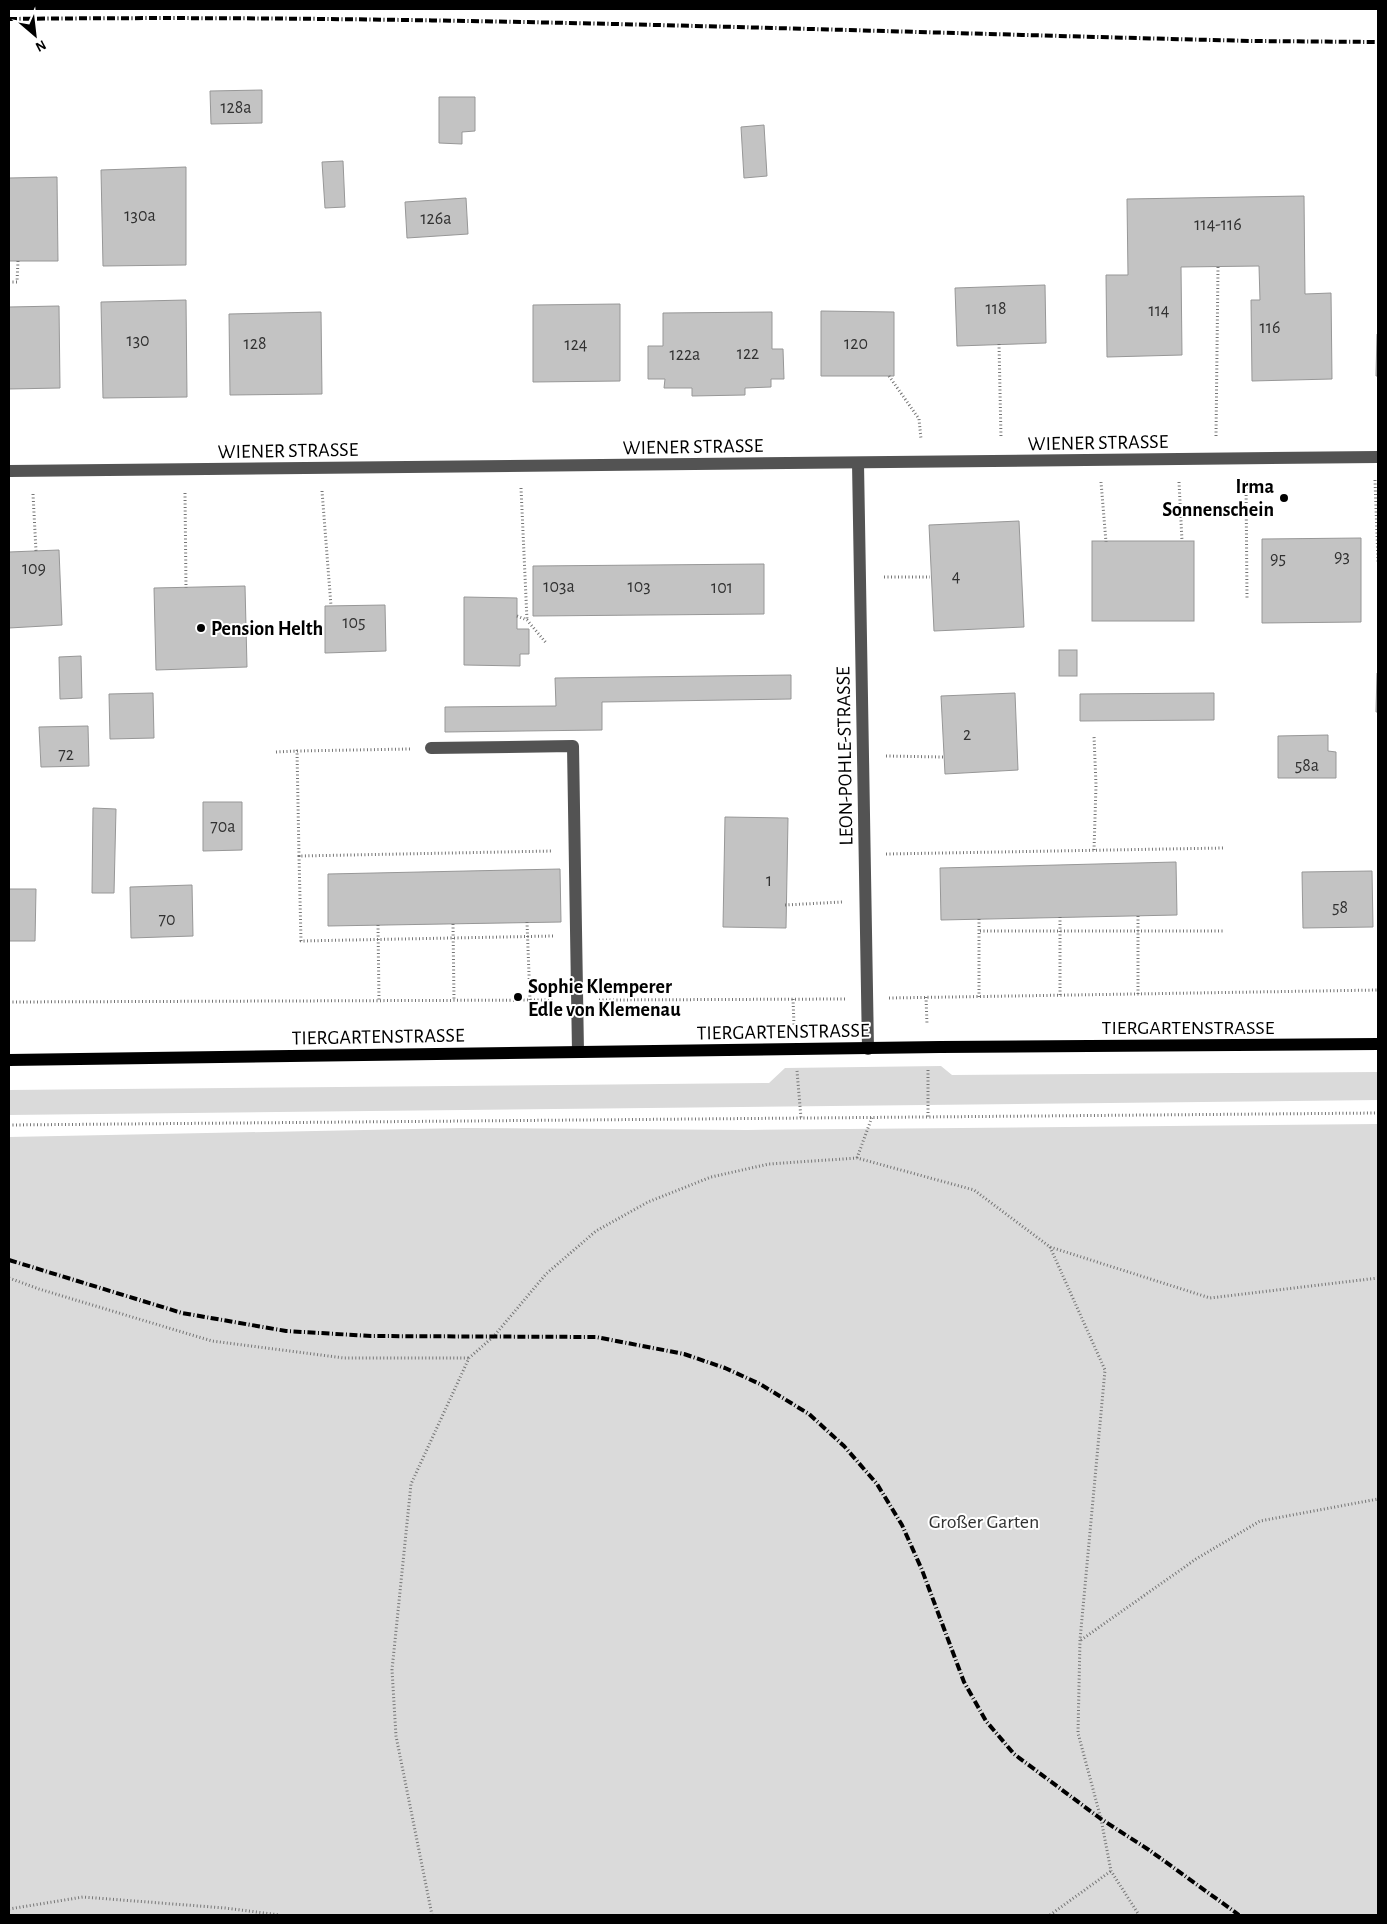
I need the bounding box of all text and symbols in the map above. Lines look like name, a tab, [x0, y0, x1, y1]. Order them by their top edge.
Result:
north arrow	[10, 10, 60, 60]
text: N	[33, 37, 48, 54]
house number: 128a	[220, 99, 252, 117]
house number: 130a	[124, 207, 156, 225]
house number: 126a	[420, 210, 452, 228]
house number: 114-116	[1194, 216, 1242, 234]
house number: 118	[986, 300, 1006, 318]
house number: 114	[1148, 302, 1170, 320]
house number: 116	[1260, 319, 1280, 337]
house number: 130	[126, 332, 150, 350]
house number: 128	[244, 335, 266, 353]
house number: 120	[844, 335, 868, 353]
house number: 124	[564, 336, 588, 354]
house number: 122	[737, 345, 759, 363]
house number: 122a	[670, 346, 700, 364]
street label: WIENER STRASSE	[1028, 432, 1169, 454]
street label: WIENER STRASSE	[623, 436, 764, 458]
street label: WIENER STRASSE	[218, 440, 359, 462]
place label: Irma Sonnenschein	[1162, 477, 1274, 520]
marker: Irma Sonnenschein	[1278, 492, 1290, 504]
house number: 93	[1334, 548, 1350, 566]
house number: 95	[1270, 550, 1286, 568]
house number: 109	[22, 560, 46, 578]
house number: 4	[952, 568, 961, 586]
house number: 103a	[543, 578, 575, 596]
house number: 103	[627, 578, 651, 596]
house number: 101	[711, 579, 733, 597]
house number: 105	[342, 614, 366, 632]
place label: Pension Helth	[211, 619, 323, 639]
marker: Pension Helth	[195, 622, 207, 634]
street label: LEON-POHLE-STRASSE	[833, 666, 857, 846]
house number: 2	[963, 726, 971, 744]
house number: 72	[58, 746, 74, 764]
house number: 58a	[1295, 757, 1319, 775]
house number: 70a	[210, 818, 236, 836]
house number: 1	[766, 872, 772, 890]
house number: 58	[1332, 899, 1348, 917]
house number: 70	[158, 911, 176, 929]
place label: Sophie Klemperer Edle von Klemenau	[528, 977, 681, 1020]
marker: Sophie Klemperer Edle von Klemenau	[512, 991, 524, 1003]
street label: TIERGARTENSTRASSE	[1102, 1018, 1275, 1038]
street label: TIERGARTENSTRASSE	[696, 1020, 870, 1044]
street label: TIERGARTENSTRASSE	[291, 1025, 465, 1049]
park label: Großer Garten	[929, 1512, 1039, 1532]

